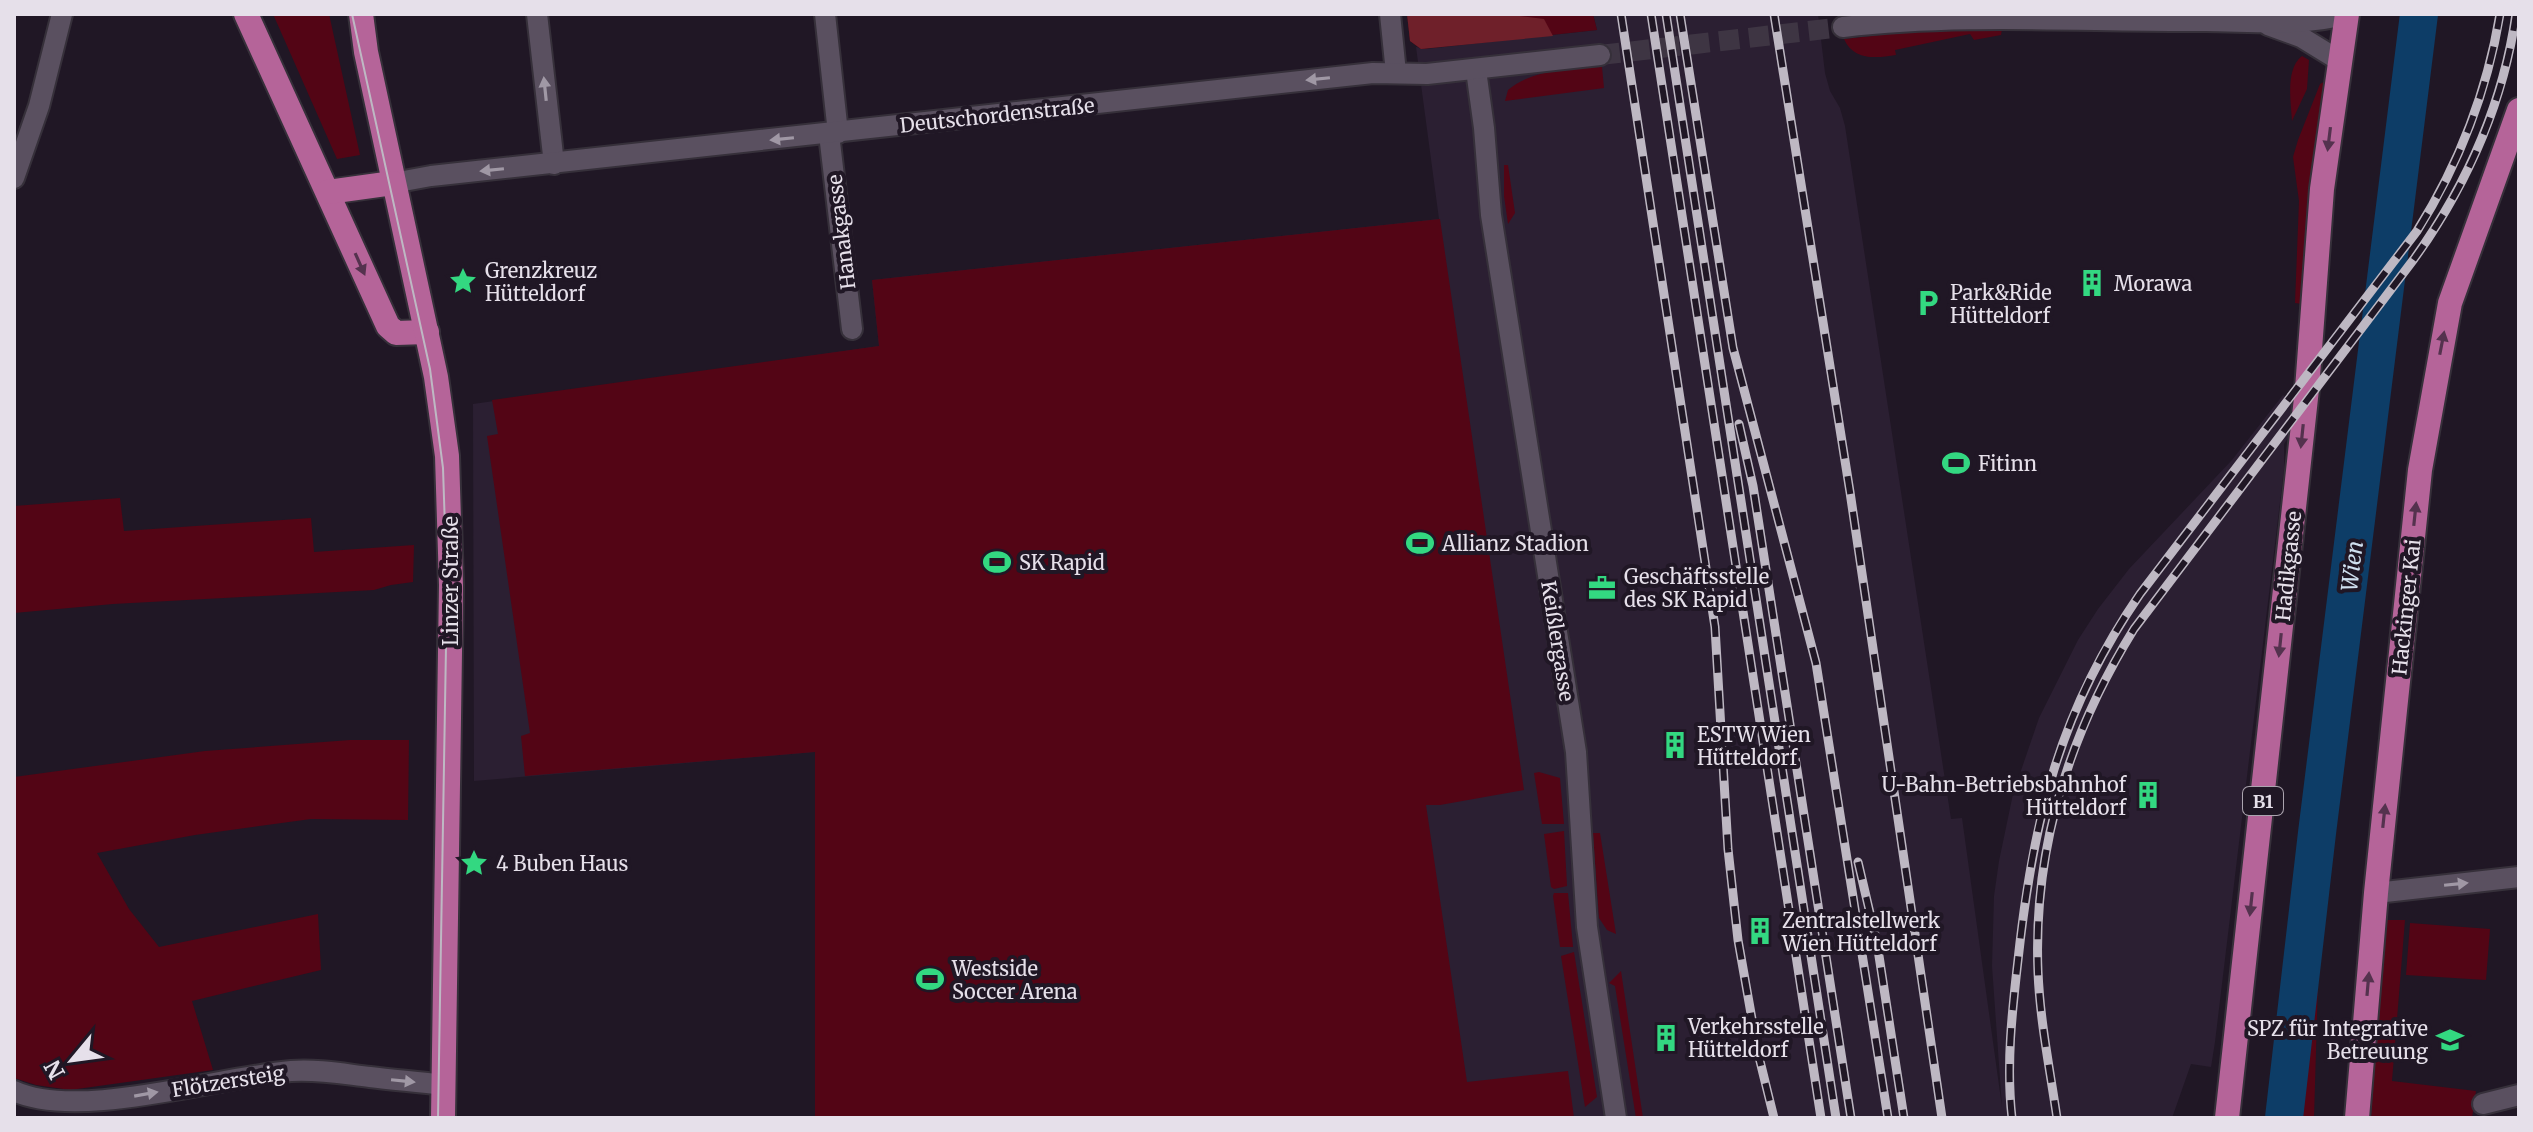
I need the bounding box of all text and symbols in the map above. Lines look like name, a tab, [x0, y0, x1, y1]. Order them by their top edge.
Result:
one-way arrow	[1305, 73, 1330, 86]
one-way arrow	[539, 76, 552, 101]
street label: Deutschordenstraße	[898, 92, 1096, 138]
one-way arrow	[2322, 126, 2335, 151]
one-way arrow	[769, 133, 794, 146]
one-way arrow	[479, 164, 504, 177]
street label: Hanakgasse	[822, 173, 860, 291]
one-way arrow	[353, 252, 366, 275]
place label: Grenzkreuz Hütteldorf	[485, 258, 597, 306]
place icon: Grenzkreuz Hütteldorf	[448, 266, 478, 296]
building icon: Morawa	[2077, 268, 2107, 298]
place label: Morawa	[2114, 271, 2192, 296]
place label: Park&Ride Hütteldorf	[1950, 280, 2052, 328]
parking icon: Park&Ride Hütteldorf	[1913, 288, 1943, 318]
one-way arrow	[2437, 330, 2449, 355]
one-way arrow	[2296, 424, 2309, 449]
sports icon: Fitinn	[1941, 448, 1971, 478]
place label: Fitinn	[1978, 451, 2037, 476]
one-way arrow	[2409, 501, 2422, 526]
street label: Hadikgasse	[2270, 510, 2306, 622]
street label: Linzer Straße	[438, 516, 463, 646]
sports icon: Allianz Stadion	[1405, 528, 1435, 558]
place label: Allianz Stadion	[1441, 531, 1589, 556]
street label: Hackinger Kai	[2386, 538, 2426, 676]
water label: Wien	[2335, 539, 2369, 593]
sports icon: SK Rapid	[982, 547, 1012, 577]
place label: SK Rapid	[1019, 550, 1105, 575]
place label: Geschäftsstelle des SK Rapid	[1624, 564, 1769, 612]
office icon: Geschäftsstelle des SK Rapid	[1587, 573, 1617, 603]
street label: Keißlergasse	[1536, 579, 1580, 703]
one-way arrow	[2274, 633, 2287, 658]
place label: ESTW Wien Hütteldorf	[1697, 722, 1811, 770]
building icon: ESTW Wien Hütteldorf	[1660, 730, 1690, 760]
place label: U-Bahn-Betriebsbahnhof Hütteldorf	[1881, 772, 2127, 820]
building icon: U-Bahn-Betriebsbahnhof Hütteldorf	[2133, 780, 2163, 810]
road number: B1	[2243, 787, 2283, 815]
one-way arrow	[2378, 803, 2391, 828]
place icon: 4 Buben Haus	[459, 848, 489, 878]
place label: 4 Buben Haus	[496, 851, 628, 876]
one-way arrow	[2444, 878, 2469, 891]
one-way arrow	[2245, 892, 2258, 917]
place label: Zentralstellwerk Wien Hütteldorf	[1781, 908, 1941, 956]
building icon: Zentralstellwerk Wien Hütteldorf	[1745, 916, 1775, 946]
place label: Westside Soccer Arena	[951, 956, 1078, 1004]
sports icon: Westside Soccer Arena	[915, 964, 945, 994]
one-way arrow	[2362, 972, 2375, 997]
place label: Verkehrsstelle Hütteldorf	[1687, 1014, 1824, 1062]
place label: SPZ für Integrative Betreuung	[2247, 1016, 2428, 1064]
north arrow	[32, 1020, 112, 1100]
building icon: Verkehrsstelle Hütteldorf	[1651, 1023, 1681, 1053]
school or university icon: SPZ für Integrative Betreuung	[2435, 1025, 2465, 1055]
text: N	[38, 1055, 71, 1084]
street label: Flötzersteig	[170, 1060, 286, 1102]
one-way arrow	[391, 1075, 416, 1088]
one-way arrow	[134, 1087, 159, 1099]

